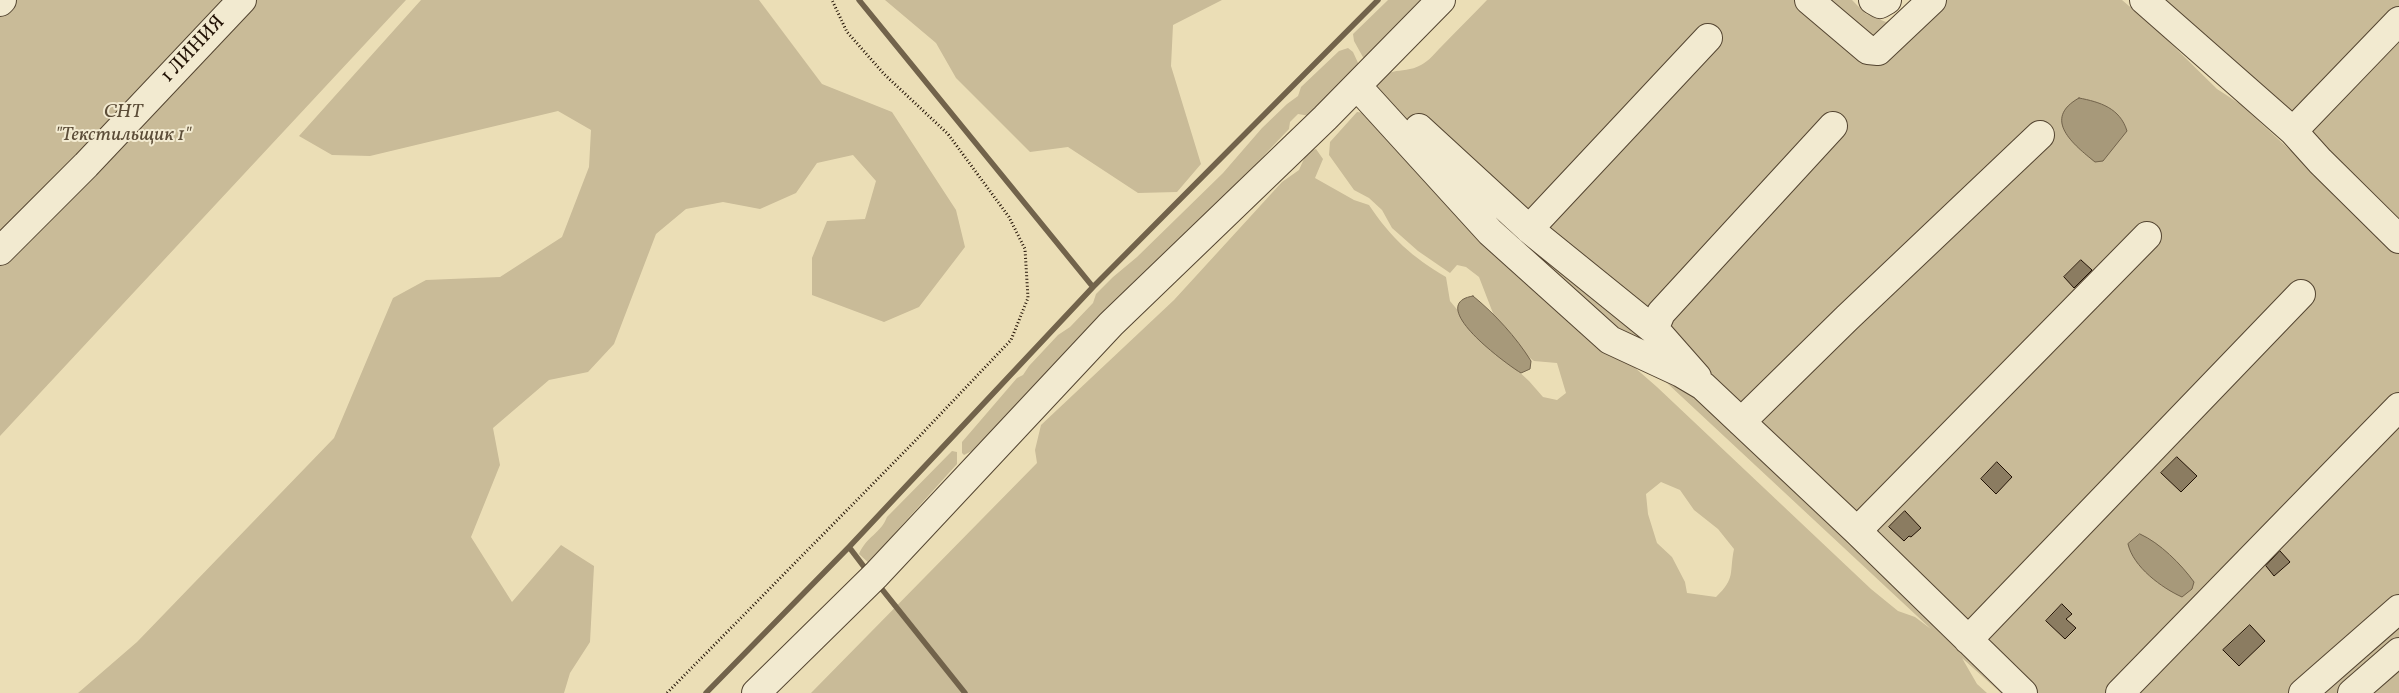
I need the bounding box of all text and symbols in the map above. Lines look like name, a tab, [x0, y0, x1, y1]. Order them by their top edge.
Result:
street label: 1 ЛИНИЯ	[157, 11, 231, 89]
park label: СНТ "Текстильщик 1"	[55, 101, 191, 148]

